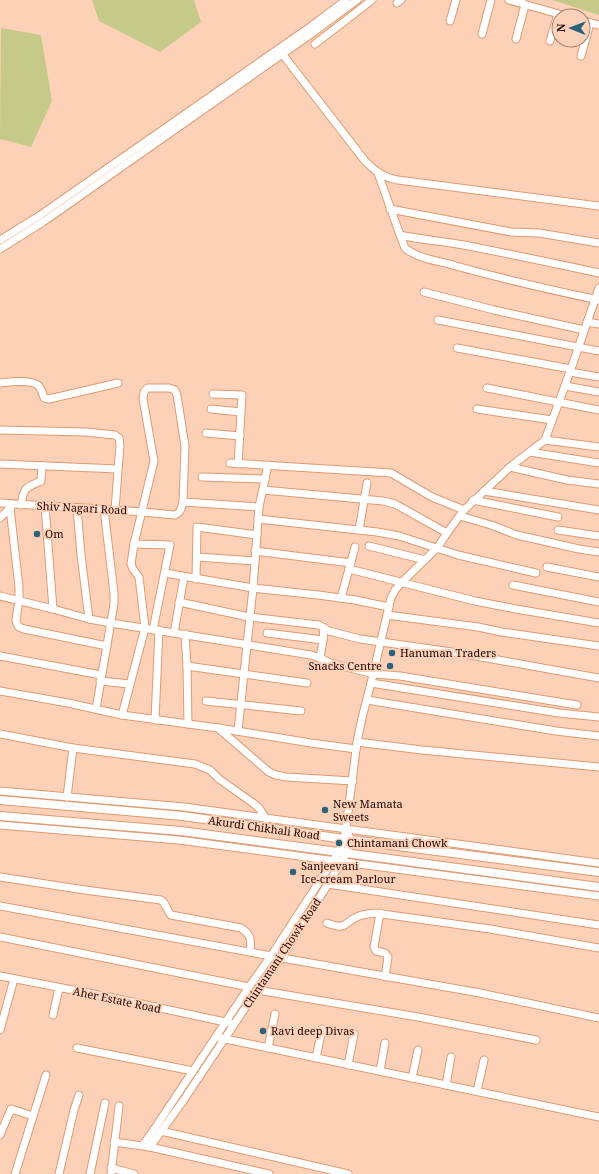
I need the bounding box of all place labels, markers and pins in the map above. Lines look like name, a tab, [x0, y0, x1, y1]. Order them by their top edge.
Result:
place label: Om	[45, 526, 64, 541]
marker: Om	[32, 529, 42, 539]
place label: Hanuman Traders	[400, 645, 496, 660]
marker: Hanuman Traders	[387, 648, 397, 658]
place label: Snacks Centre	[308, 658, 382, 673]
marker: Snacks Centre	[385, 661, 395, 671]
place label: New Mamata Sweets	[333, 796, 403, 824]
marker: New Mamata Sweets	[320, 805, 330, 815]
place label: Chintamani Chowk	[347, 835, 448, 850]
marker: Chintamani Chowk	[334, 838, 344, 848]
place label: Sanjeevani Ice-cream Parlour	[301, 858, 396, 886]
marker: Sanjeevani Ice-cream Parlour	[288, 867, 298, 877]
place label: Ravi deep Divas	[271, 1023, 354, 1038]
marker: Ravi deep Divas	[258, 1026, 268, 1036]

